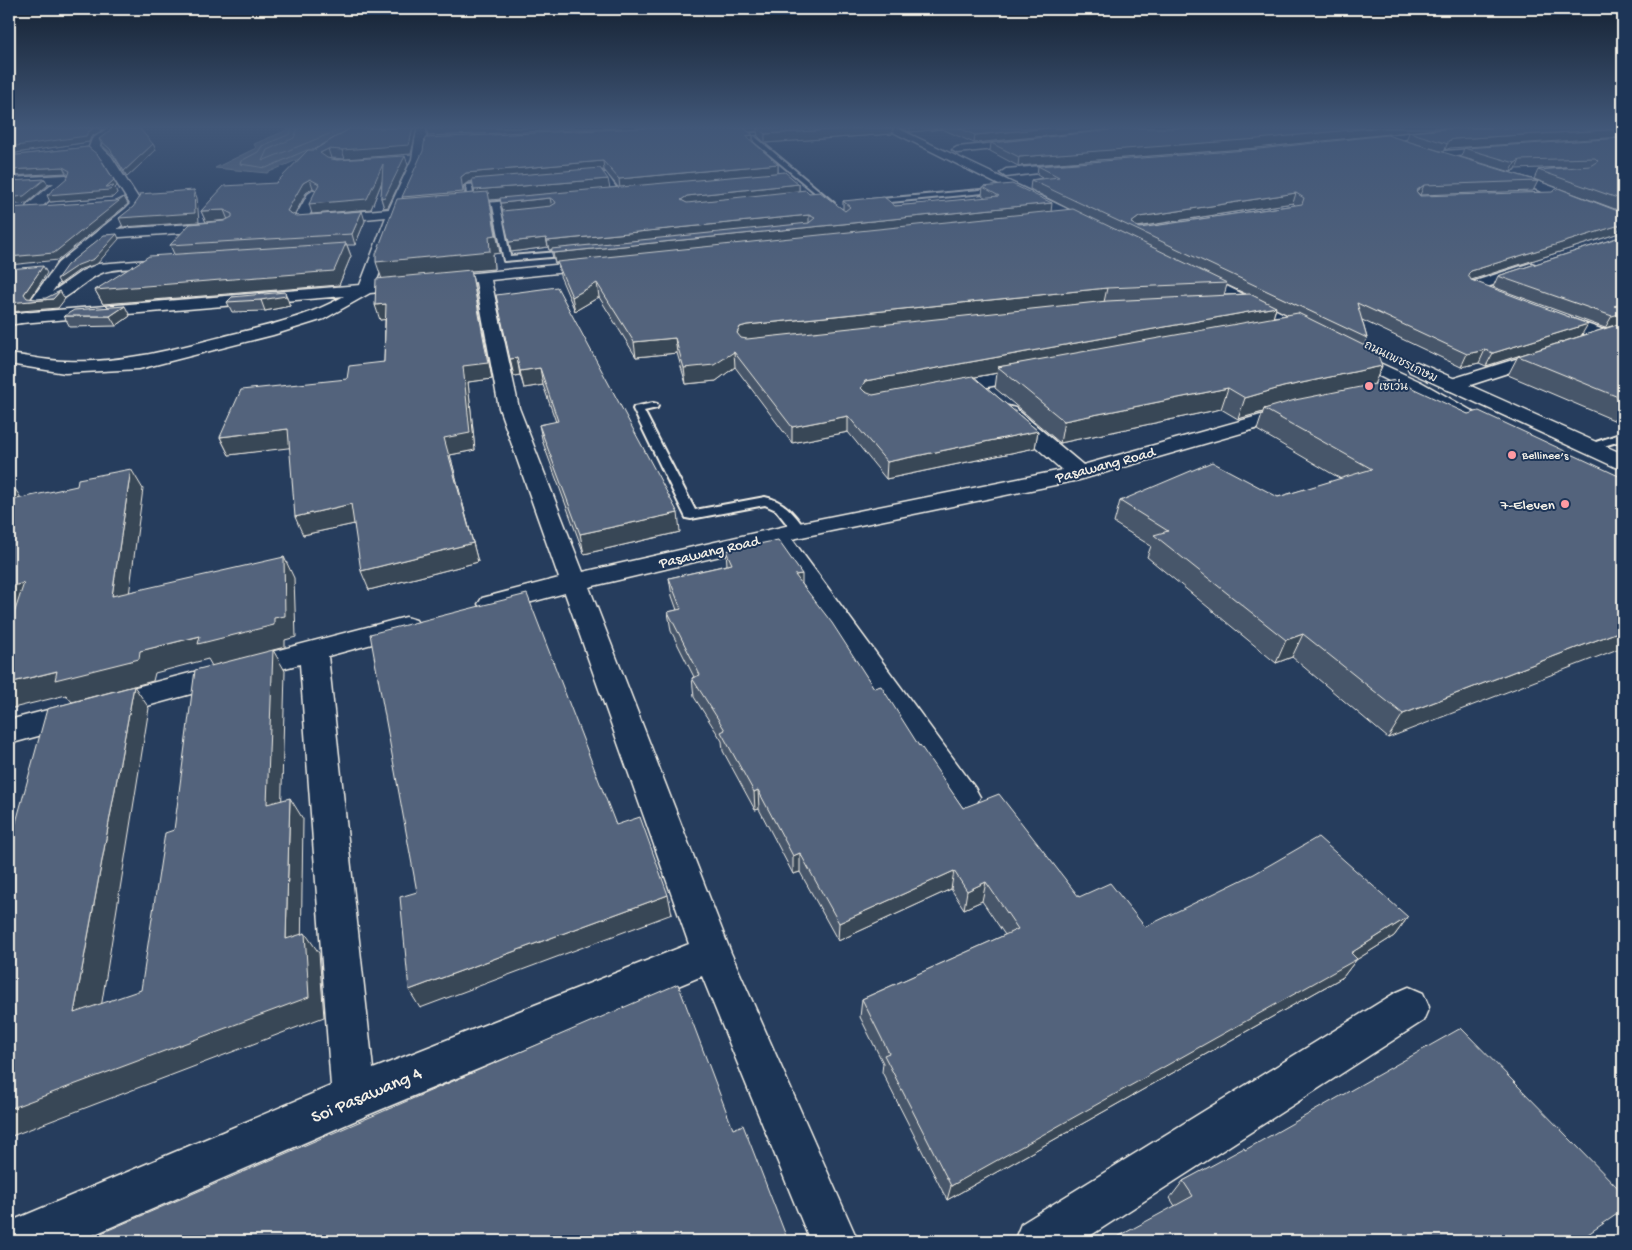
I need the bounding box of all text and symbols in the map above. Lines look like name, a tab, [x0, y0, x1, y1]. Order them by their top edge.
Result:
street label: ถนนเพชรเกษม	[1361, 339, 1439, 387]
place label: เซเว่น	[1379, 378, 1408, 395]
marker: เซเว่น	[1363, 380, 1375, 392]
street label: Pasawang Road	[1053, 444, 1158, 488]
marker: Bellinee’s	[1506, 449, 1518, 461]
place label: Bellinee’s	[1521, 450, 1569, 464]
place label: 7-Eleven	[1500, 497, 1555, 515]
marker: 7-Eleven	[1559, 498, 1571, 510]
street label: Pasawang Road	[657, 532, 763, 573]
street label: Soi Pasawang 4	[309, 1063, 426, 1129]

